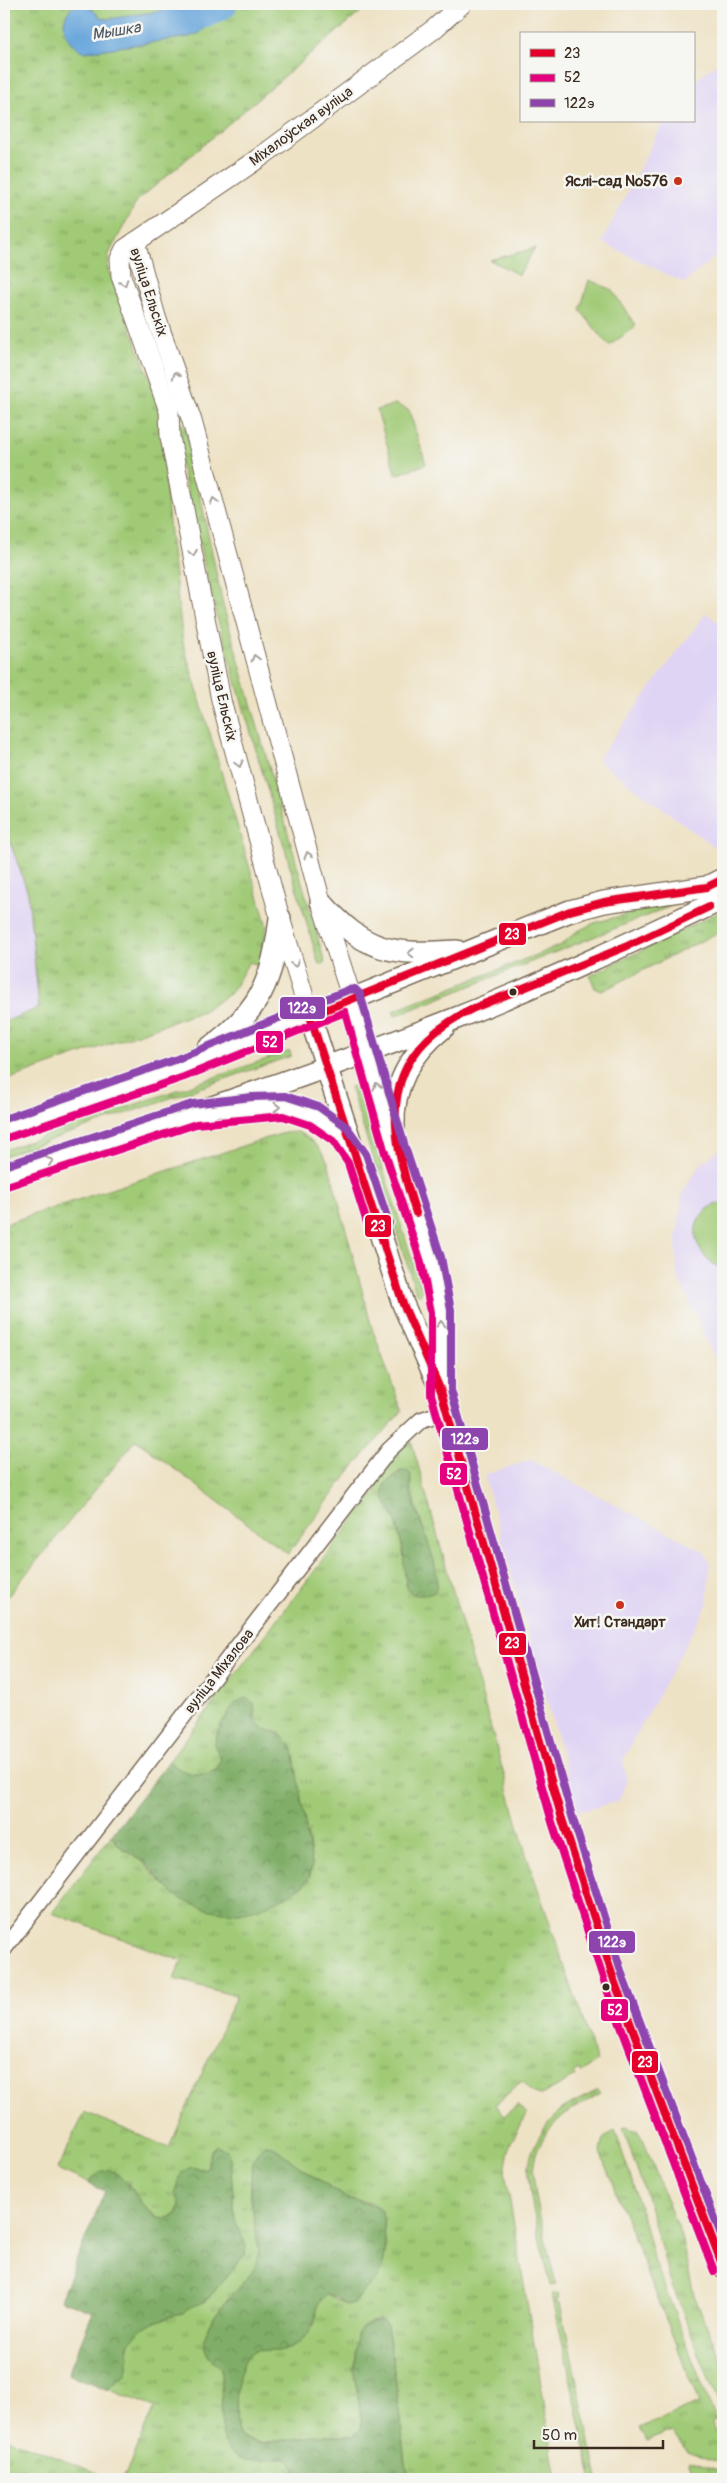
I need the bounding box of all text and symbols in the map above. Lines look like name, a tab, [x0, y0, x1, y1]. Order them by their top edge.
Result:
water label: Мышка	[90, 17, 143, 45]
legend	[520, 32, 694, 122]
text: 23	[564, 44, 580, 63]
text: 52	[564, 68, 581, 87]
street label: Міхалоўская вуліца	[246, 82, 357, 170]
text: 122э	[564, 94, 595, 113]
place label: Яслі-сад №576	[565, 172, 668, 191]
marker: Яслі-сад №576	[672, 175, 684, 187]
street label: вуліца Ельскіх	[125, 245, 172, 339]
one-way arrow	[118, 279, 128, 287]
one-way arrow	[172, 371, 182, 379]
one-way arrow	[209, 497, 219, 505]
one-way arrow	[187, 549, 197, 558]
street label: вуліца Ельскіх	[202, 649, 241, 743]
one-way arrow	[250, 653, 261, 662]
one-way arrow	[233, 760, 243, 768]
one-way arrow	[303, 851, 314, 860]
line badge: 23	[498, 922, 527, 946]
text: 23	[504, 926, 520, 943]
one-way arrow	[406, 948, 414, 958]
one-way arrow	[289, 960, 299, 968]
unlabelled marker	[508, 987, 518, 997]
line badge: 122э	[279, 996, 326, 1020]
text: 122э	[288, 1000, 317, 1017]
line badge: 52	[255, 1030, 284, 1054]
text: 52	[262, 1034, 278, 1051]
one-way arrow	[373, 1083, 383, 1091]
one-way arrow	[274, 1102, 281, 1112]
one-way arrow	[45, 1157, 54, 1167]
line badge: 23	[364, 1214, 392, 1238]
text: 23	[370, 1218, 386, 1235]
one-way arrow	[436, 1320, 446, 1328]
line badge: 122э	[441, 1427, 489, 1451]
text: 122э	[451, 1431, 480, 1448]
line badge: 52	[439, 1462, 468, 1486]
text: 52	[446, 1466, 462, 1483]
marker: Хит! Стандарт	[614, 1599, 626, 1611]
place label: Хит! Стандарт	[574, 1613, 666, 1632]
street label: вуліца Міхалова	[180, 1625, 258, 1717]
line badge: 23	[498, 1632, 527, 1656]
text: 23	[504, 1635, 520, 1652]
line badge: 122э	[588, 1930, 636, 1954]
text: 122э	[598, 1934, 627, 1951]
unlabelled marker	[601, 1982, 611, 1992]
line badge: 52	[600, 1998, 629, 2022]
text: 52	[607, 2002, 623, 2019]
line badge: 23	[631, 2050, 659, 2074]
text: 23	[637, 2054, 653, 2071]
scale bar	[534, 2418, 663, 2450]
text: 50 m	[542, 2426, 577, 2445]

